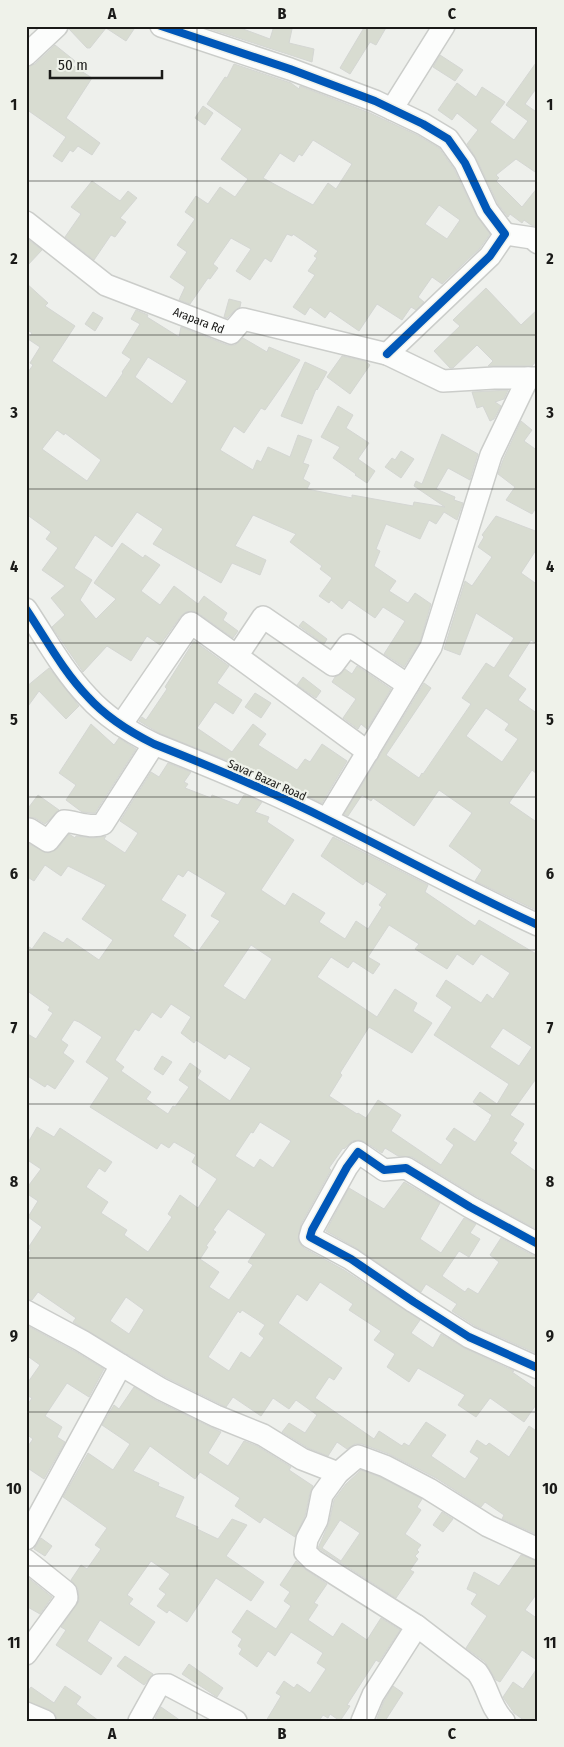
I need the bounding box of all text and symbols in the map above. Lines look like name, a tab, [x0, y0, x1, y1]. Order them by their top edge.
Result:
text: A	[107, 4, 117, 23]
text: B	[278, 4, 287, 23]
text: C	[448, 4, 457, 23]
scale bar	[50, 48, 162, 80]
text: 50 m	[58, 56, 88, 74]
text: 1	[11, 95, 17, 114]
text: 1	[547, 95, 553, 114]
text: 2	[9, 249, 18, 268]
text: 2	[545, 249, 554, 268]
street label: Arapara Rd	[171, 304, 226, 337]
text: 3	[9, 403, 18, 422]
text: 3	[545, 403, 554, 422]
text: 4	[10, 557, 18, 576]
text: 4	[546, 557, 554, 576]
text: 5	[10, 710, 18, 729]
text: 5	[546, 710, 554, 729]
street label: Savar Bazar Road	[226, 756, 308, 804]
text: 6	[10, 864, 18, 883]
text: 6	[546, 864, 554, 883]
text: 7	[11, 1018, 18, 1037]
text: 7	[547, 1018, 554, 1037]
text: 8	[10, 1172, 19, 1191]
text: 8	[546, 1172, 555, 1191]
text: 9	[10, 1326, 18, 1345]
text: 9	[546, 1326, 554, 1345]
text: 10	[6, 1479, 22, 1498]
text: 10	[542, 1479, 558, 1498]
text: 11	[7, 1633, 21, 1652]
text: 11	[543, 1633, 557, 1652]
text: A	[107, 1724, 117, 1743]
text: B	[278, 1724, 287, 1743]
text: C	[448, 1724, 457, 1743]

